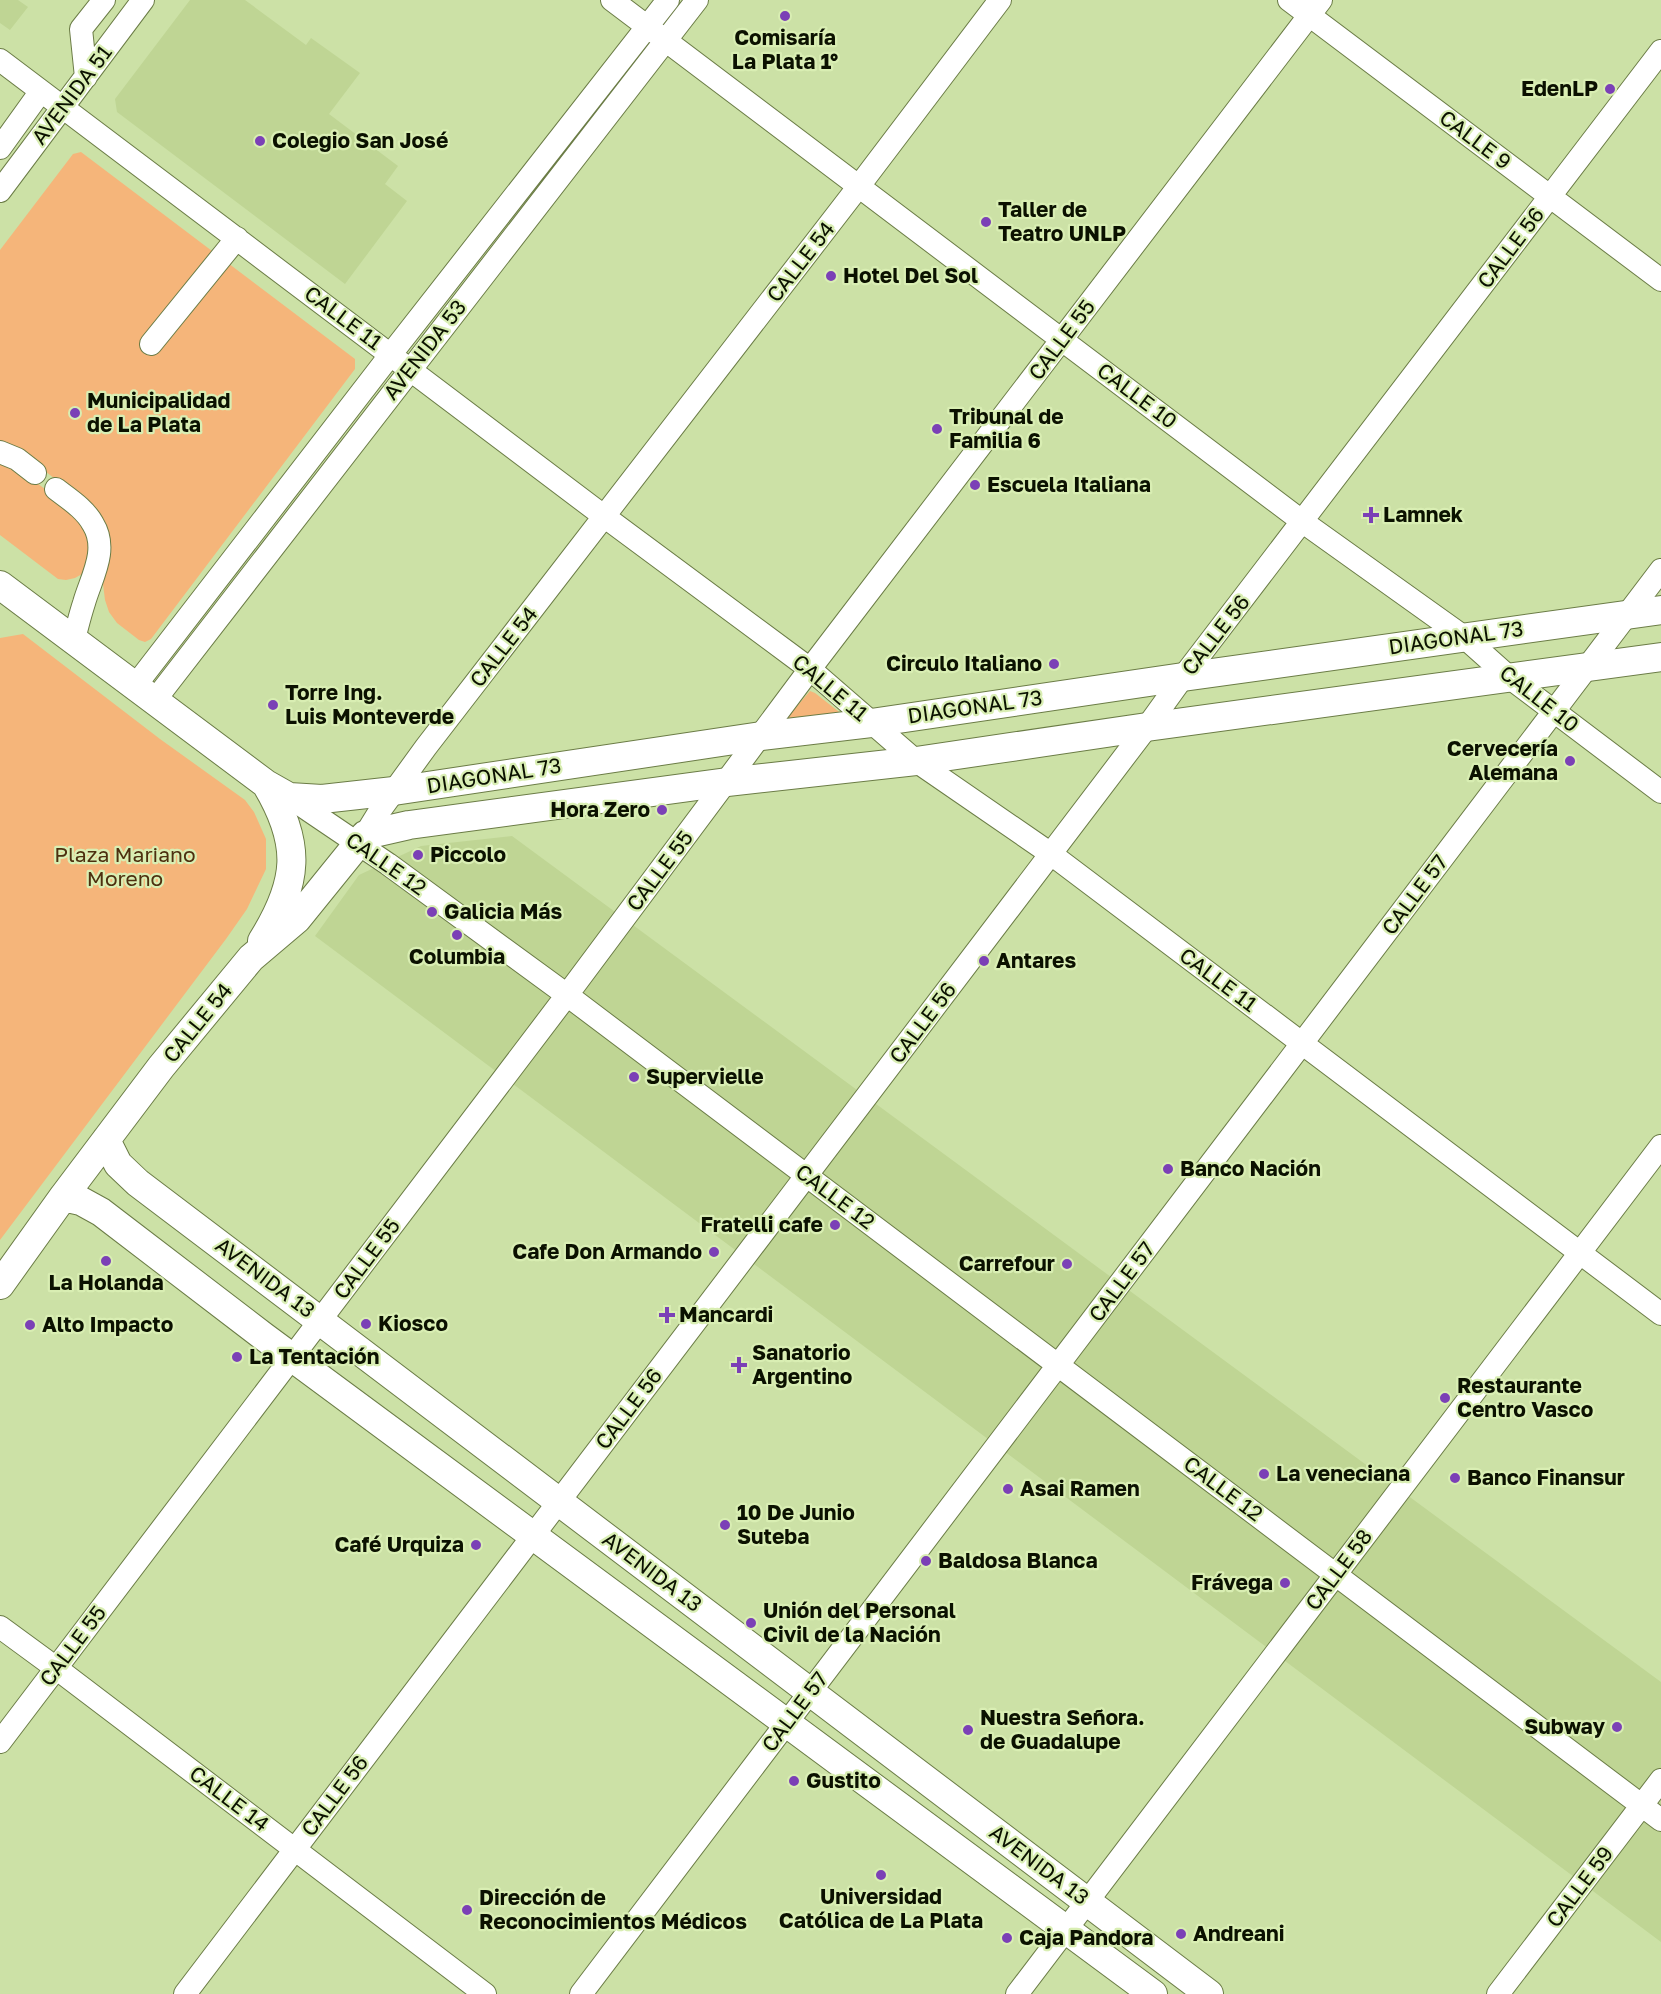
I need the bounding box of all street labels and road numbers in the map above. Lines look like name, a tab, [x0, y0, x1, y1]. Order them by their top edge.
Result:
street label: AVENIDA 51	[25, 40, 117, 149]
street label: CALLE 9	[1435, 104, 1516, 174]
street label: CALLE 56	[1471, 202, 1549, 293]
street label: CALLE 54	[761, 216, 840, 307]
street label: CALLE 11	[300, 280, 387, 355]
street label: AVENIDA 53	[377, 294, 471, 405]
street label: CALLE 55	[1022, 294, 1100, 385]
street label: CALLE 10	[1093, 357, 1183, 434]
street label: CALLE 56	[1176, 589, 1255, 680]
street label: CALLE 54	[464, 601, 543, 692]
street label: DIAGONAL 73	[1387, 615, 1525, 659]
street label: CALLE 11	[788, 648, 874, 726]
street label: CALLE 10	[1495, 659, 1584, 737]
street label: DIAGONAL 73	[906, 684, 1044, 728]
street label: DIAGONAL 73	[425, 752, 563, 798]
street label: CALLE 55	[620, 825, 698, 916]
street label: CALLE 12	[341, 826, 432, 900]
street label: CALLE 57	[1376, 849, 1453, 939]
street label: CALLE 11	[1175, 942, 1262, 1017]
street label: CALLE 54	[157, 977, 237, 1067]
street label: CALLE 56	[883, 977, 961, 1068]
street label: CALLE 12	[791, 1158, 880, 1234]
street label: CALLE 55	[327, 1213, 405, 1304]
street label: AVENIDA 13	[211, 1231, 320, 1323]
street label: CALLE 57	[1083, 1236, 1160, 1326]
street label: CALLE 56	[589, 1363, 667, 1454]
street label: CALLE 12	[1179, 1450, 1268, 1526]
street label: CALLE 58	[1299, 1524, 1377, 1615]
street label: AVENIDA 13	[598, 1525, 707, 1617]
street label: CALLE 55	[33, 1600, 111, 1691]
street label: CALLE 57	[756, 1666, 833, 1756]
street label: CALLE 56	[295, 1750, 373, 1841]
street label: CALLE 14	[185, 1760, 275, 1837]
street label: AVENIDA 13	[985, 1818, 1094, 1910]
street label: CALLE 59	[1540, 1841, 1618, 1932]

